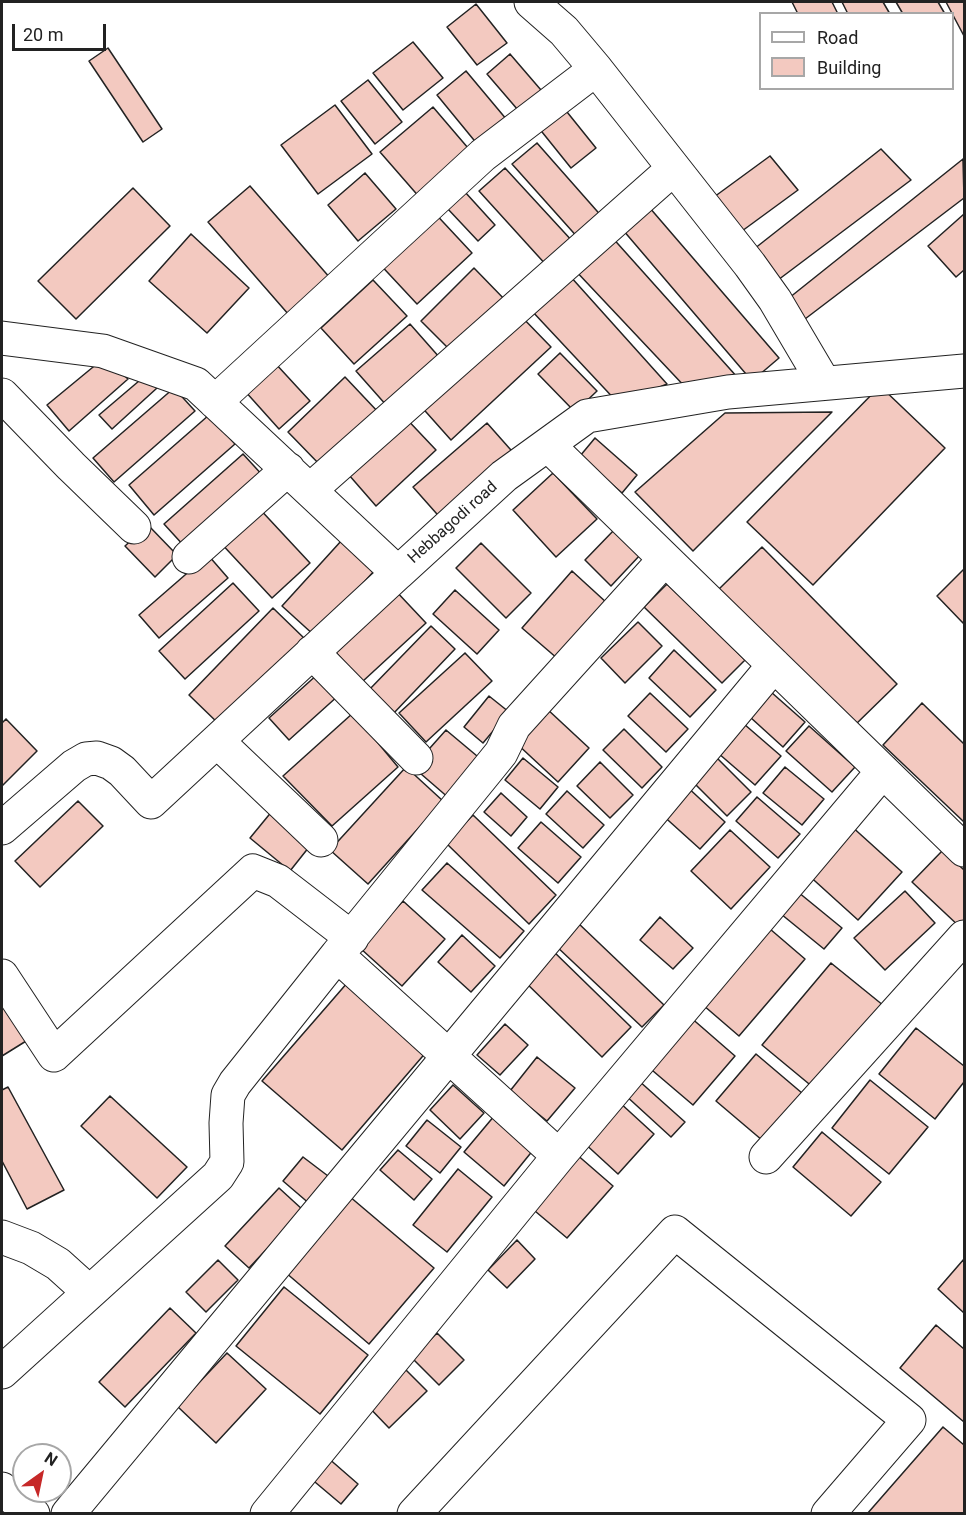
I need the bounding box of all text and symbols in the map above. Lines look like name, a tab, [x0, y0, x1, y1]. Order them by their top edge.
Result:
scale bar	[15, 12, 110, 50]
legend	[759, 12, 954, 90]
text: 20 m	[23, 24, 63, 45]
text: Road	[817, 27, 858, 48]
text: Building	[817, 57, 881, 78]
street label: Hebbagodi road	[404, 478, 502, 568]
north arrow	[12, 1443, 72, 1503]
text: N	[41, 1448, 61, 1470]

